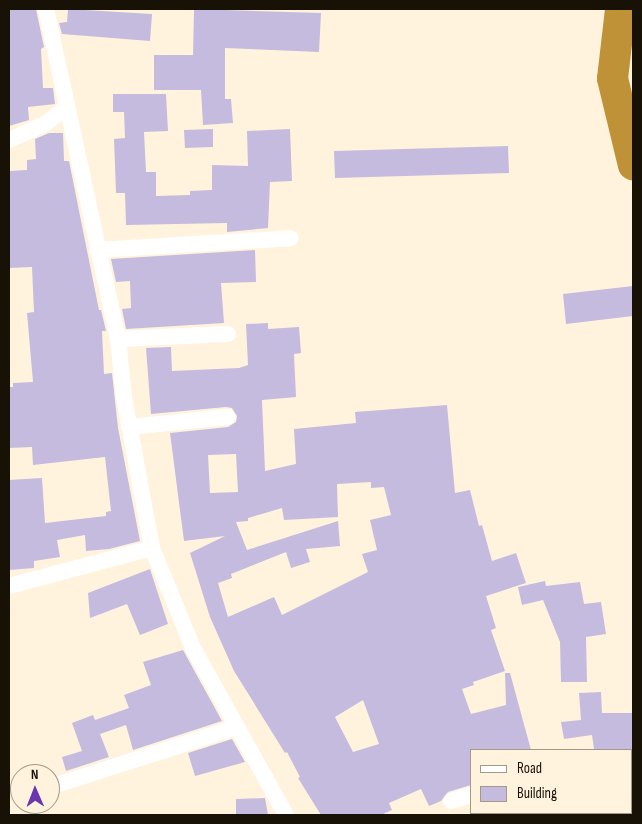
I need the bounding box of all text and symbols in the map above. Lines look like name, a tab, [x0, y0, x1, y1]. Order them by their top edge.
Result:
legend	[470, 749, 632, 814]
text: Road	[517, 759, 542, 778]
north arrow	[10, 764, 60, 814]
text: N	[31, 766, 39, 783]
text: Building	[517, 784, 557, 803]

